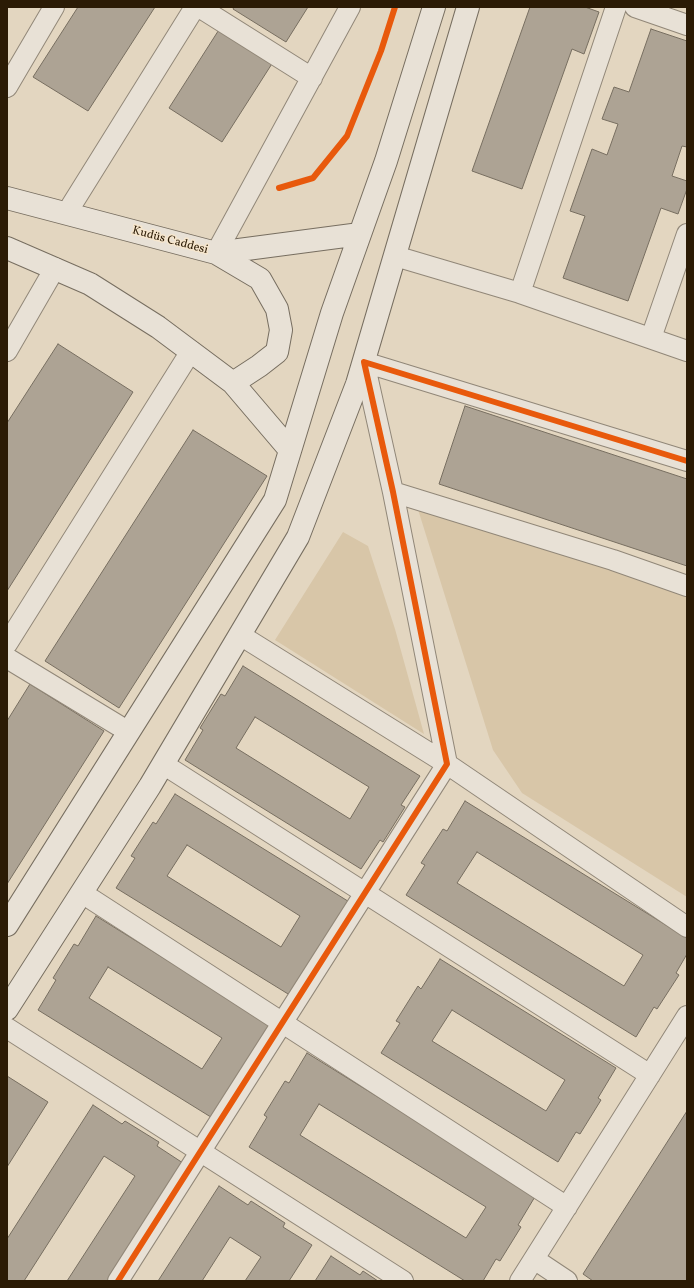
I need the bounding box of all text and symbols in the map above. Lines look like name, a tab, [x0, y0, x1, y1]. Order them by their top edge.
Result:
street label: Kudüs Caddesi	[131, 224, 209, 258]

